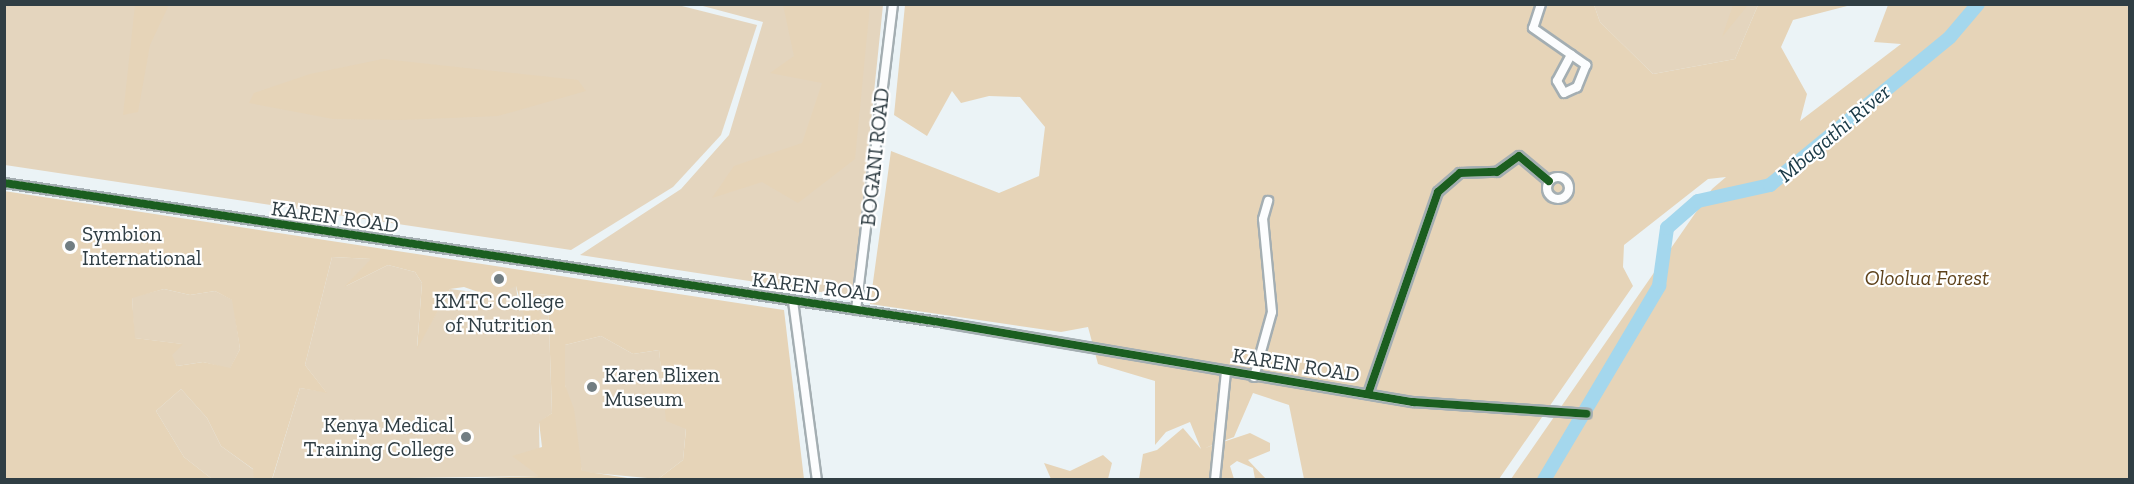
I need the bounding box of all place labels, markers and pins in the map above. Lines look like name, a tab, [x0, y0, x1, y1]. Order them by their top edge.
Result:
place label: Symbion International	[82, 221, 202, 271]
marker: Symbion International	[63, 239, 77, 253]
marker: KMTC College of Nutrition	[492, 272, 506, 286]
place label: KMTC College of Nutrition	[434, 288, 564, 338]
place label: Karen Blixen Museum	[604, 362, 719, 412]
marker: Karen Blixen Museum	[585, 380, 599, 394]
place label: Kenya Medical Training College	[303, 412, 454, 462]
marker: Kenya Medical Training College	[459, 430, 473, 444]

